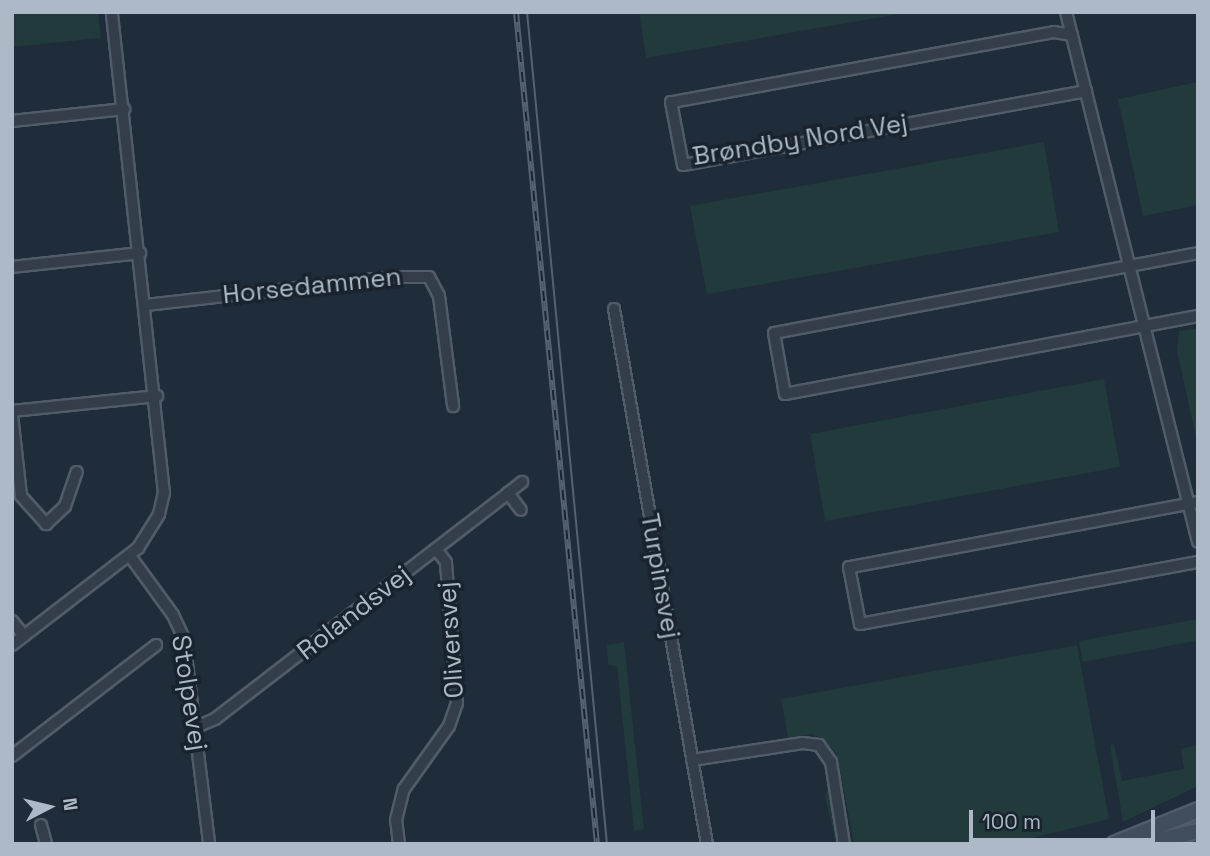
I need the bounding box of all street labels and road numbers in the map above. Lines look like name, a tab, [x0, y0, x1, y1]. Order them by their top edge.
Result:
street label: Brøndby Nord Vej	[690, 108, 910, 172]
street label: Horsedammen	[221, 261, 403, 311]
street label: Turpinsvej	[634, 511, 686, 641]
street label: Rolandsvej	[291, 559, 417, 667]
street label: Oliversvej	[431, 581, 471, 699]
street label: Stolpevej	[164, 633, 214, 753]

